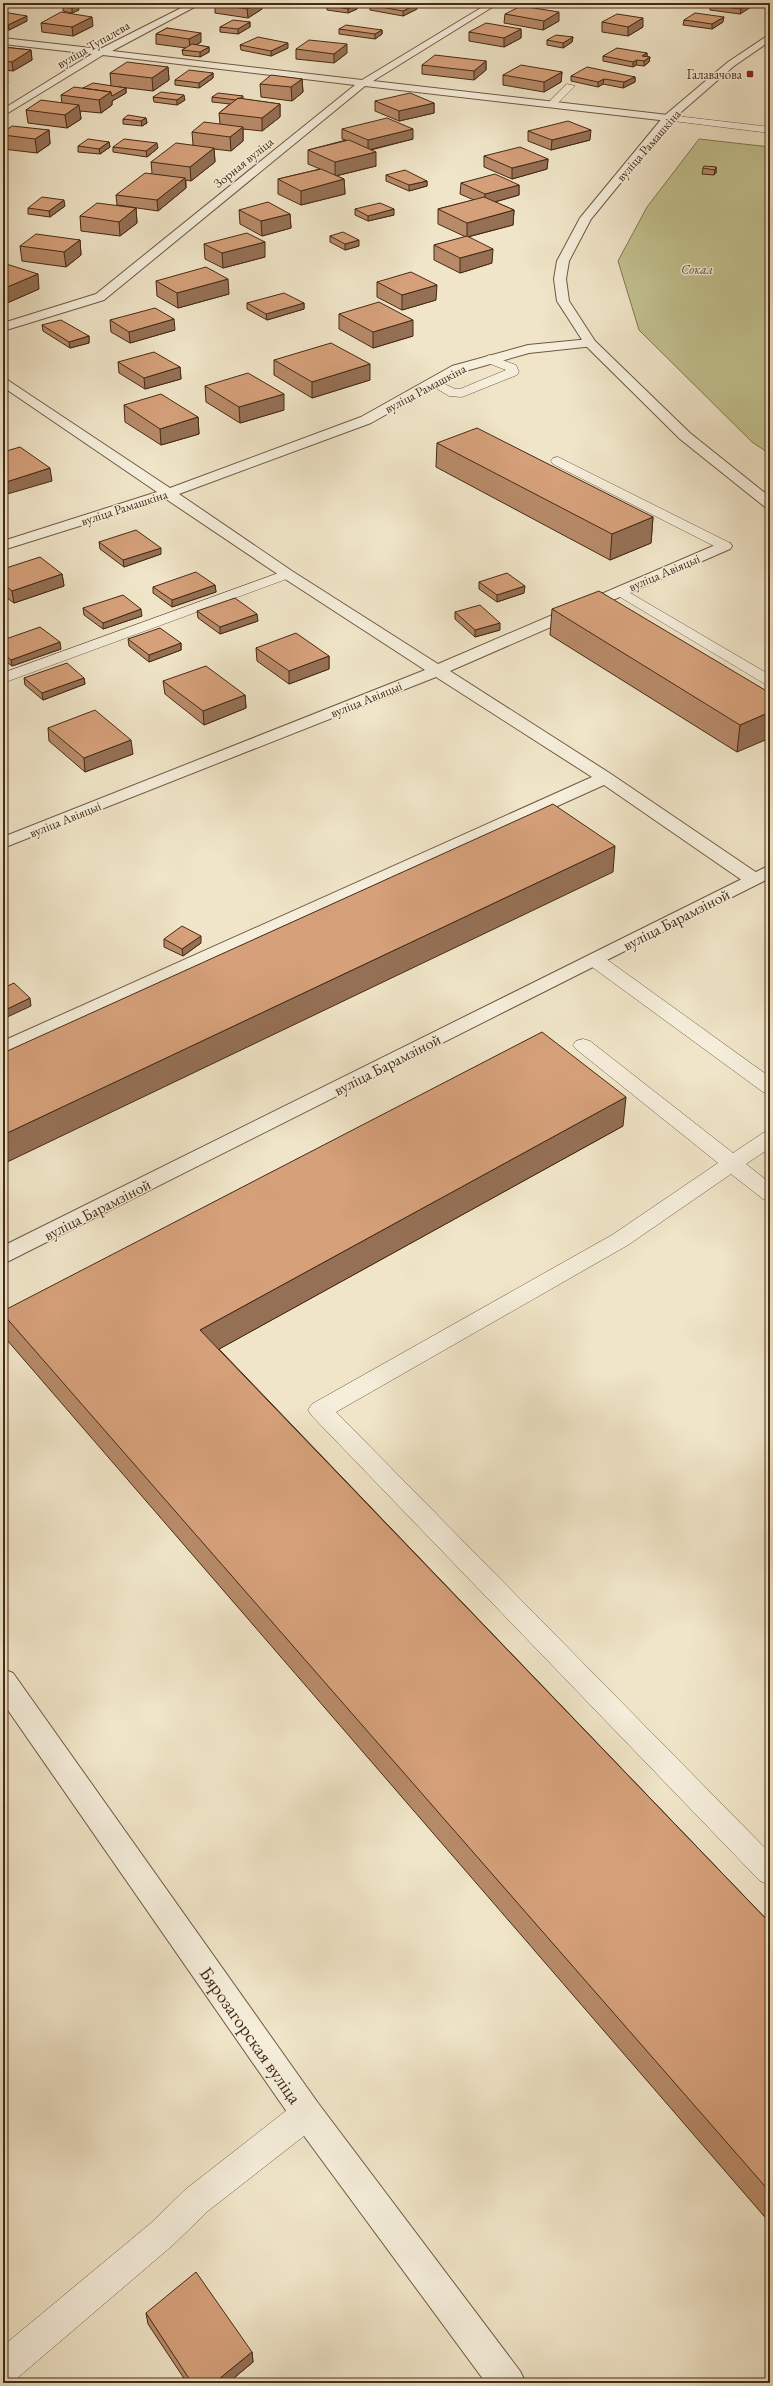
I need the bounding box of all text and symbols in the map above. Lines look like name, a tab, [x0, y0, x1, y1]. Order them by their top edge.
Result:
street label: вуліца Тупалева	[54, 16, 133, 72]
place label: Галавачова	[687, 66, 743, 83]
marker: Галавачова	[745, 69, 755, 79]
street label: вуліца Рамашкіна	[612, 105, 685, 185]
street label: Зорная вуліца	[210, 133, 277, 192]
park label: Сокал	[681, 261, 713, 278]
street label: вуліца Рамашкіна	[382, 359, 470, 417]
street label: вуліца Рамашкіна	[79, 485, 170, 529]
street label: вуліца Авіяцыі	[626, 550, 702, 595]
street label: вуліца Авіяцыі	[328, 677, 405, 722]
street label: вуліца Авіяцыі	[27, 797, 104, 842]
street label: вуліца Барамзіной	[619, 883, 734, 955]
street label: вуліца Барамзіной	[330, 1028, 445, 1100]
street label: вуліца Барамзіной	[40, 1173, 155, 1245]
street label: Бярозагорская вуліца	[194, 1962, 308, 2109]

